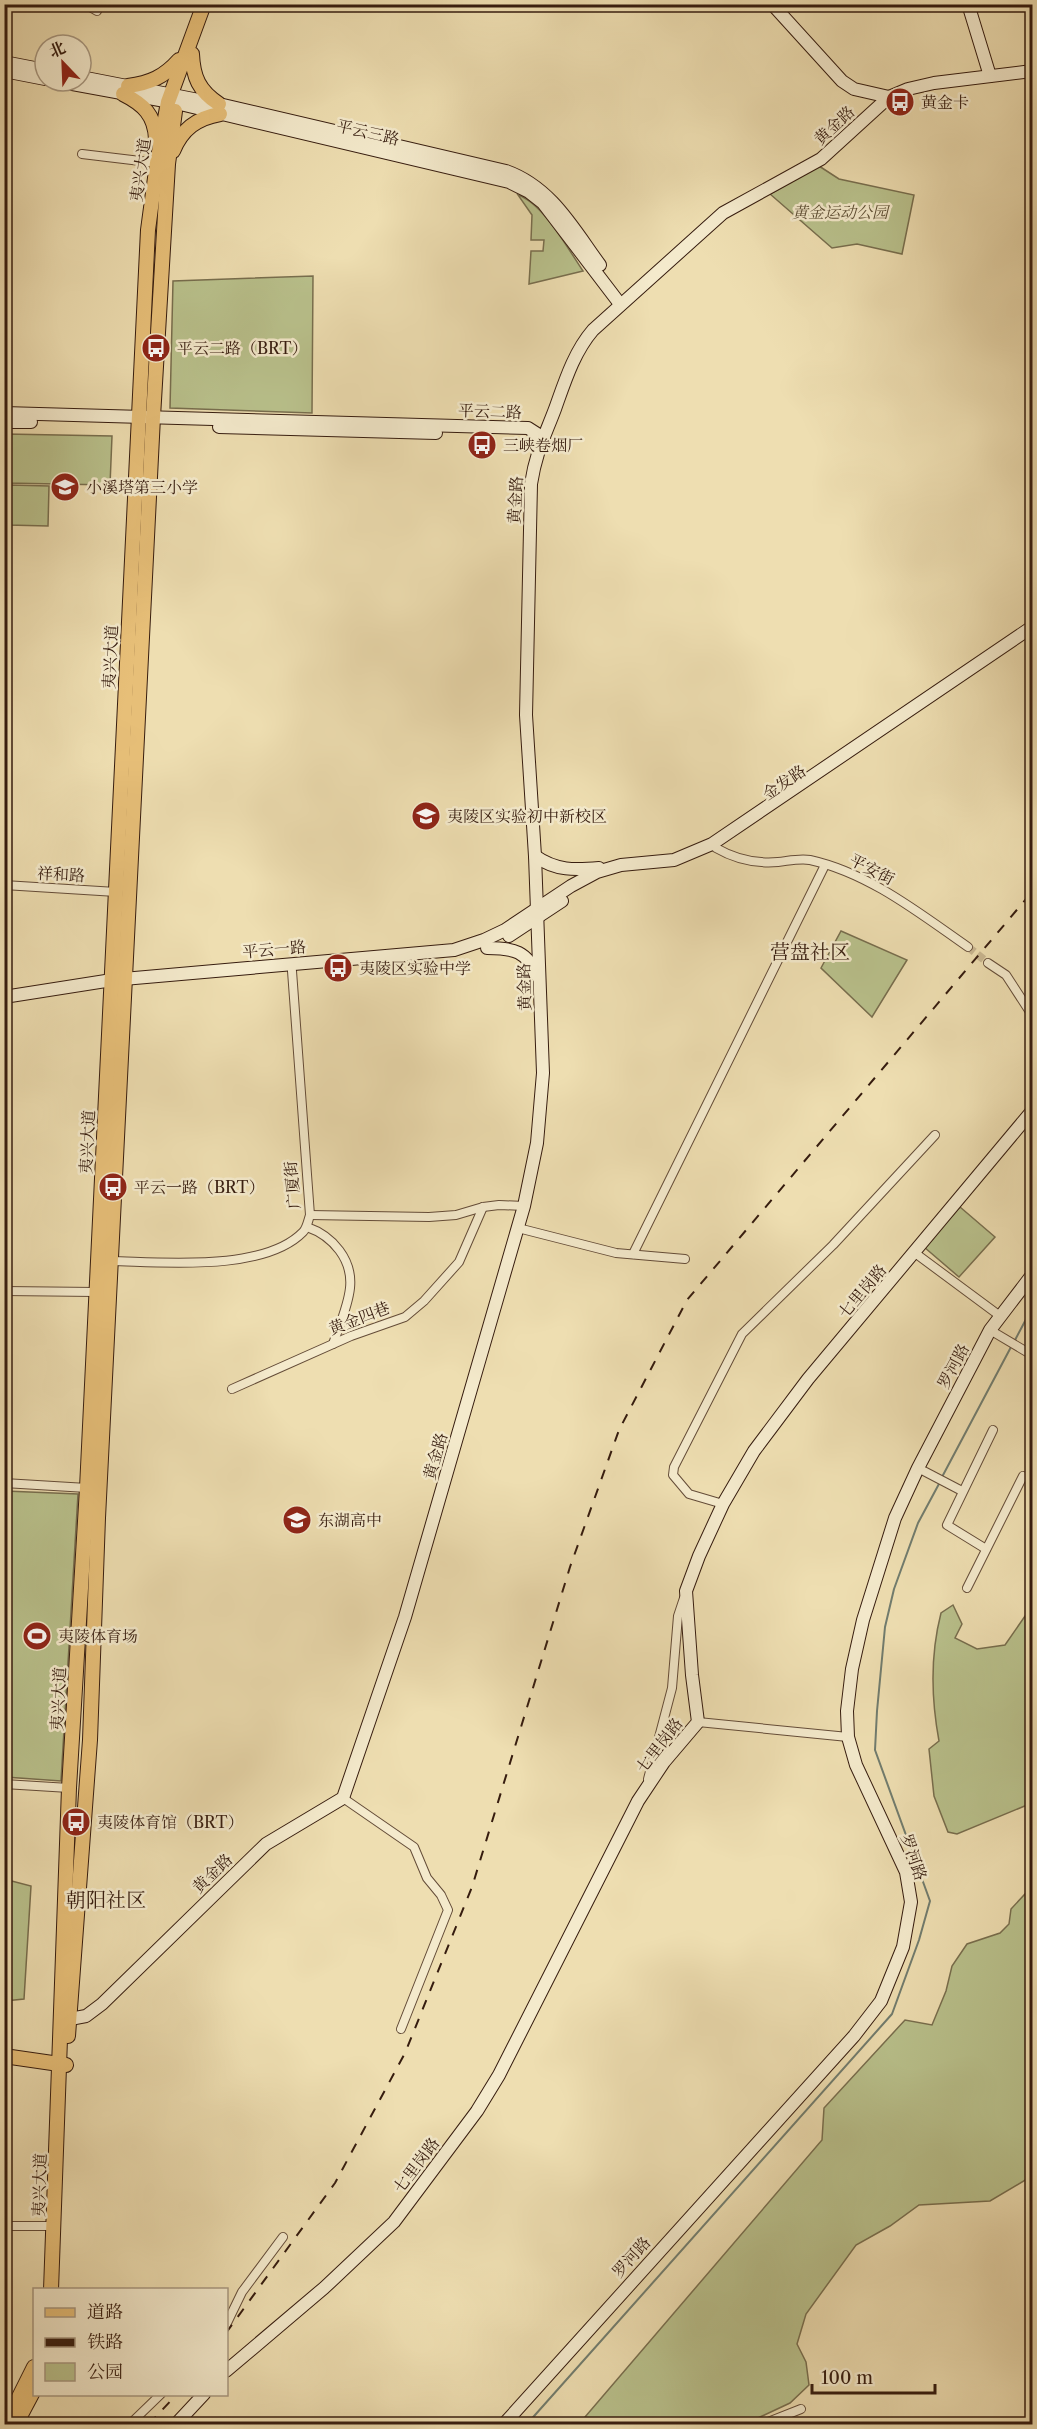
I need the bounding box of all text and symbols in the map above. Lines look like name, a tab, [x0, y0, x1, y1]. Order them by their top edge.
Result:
north arrow	[33, 33, 93, 93]
text: 北	[46, 37, 68, 62]
bus stop icon: 黄金卡	[884, 86, 916, 118]
place label: 黄金卡	[921, 92, 969, 112]
street label: 黄金路	[810, 101, 858, 149]
street label: 平云三路	[335, 115, 401, 149]
street label: 夷兴大道	[126, 137, 154, 203]
park label: 黄金运动公园	[792, 202, 891, 222]
bus stop icon: 平云二路（BRT）	[140, 332, 172, 364]
place label: 平云二路（BRT）	[177, 338, 308, 358]
street label: 平云二路	[458, 400, 522, 422]
bus stop icon: 三峡卷烟厂	[466, 429, 498, 461]
place label: 三峡卷烟厂	[503, 435, 583, 455]
school or university icon: 小溪塔第三小学	[49, 471, 81, 503]
street label: 黄金路	[504, 476, 526, 524]
place label: 小溪塔第三小学	[86, 477, 198, 497]
street label: 夷兴大道	[98, 625, 122, 689]
street label: 金发路	[759, 760, 809, 804]
school or university icon: 夷陵区实验初中新校区	[410, 800, 442, 832]
place label: 夷陵区实验初中新校区	[447, 806, 607, 826]
street label: 平安街	[846, 849, 898, 889]
street label: 祥和路	[37, 863, 85, 885]
street label: 平云一路	[241, 936, 307, 962]
district label: 营盘社区	[770, 940, 850, 964]
bus stop icon: 夷陵区实验中学	[322, 952, 354, 984]
place label: 夷陵区实验中学	[359, 958, 471, 978]
street label: 黄金路	[513, 963, 535, 1011]
street label: 夷兴大道	[75, 1110, 99, 1174]
street label: 广厦街	[280, 1160, 304, 1210]
bus stop icon: 平云一路（BRT）	[97, 1171, 129, 1203]
place label: 平云一路（BRT）	[134, 1177, 265, 1197]
street label: 七里岗路	[834, 1260, 890, 1322]
street label: 黄金四巷	[326, 1297, 392, 1339]
street label: 罗河路	[933, 1340, 973, 1392]
street label: 黄金路	[419, 1430, 451, 1482]
school or university icon: 东湖高中	[281, 1504, 313, 1536]
place label: 东湖高中	[318, 1510, 382, 1530]
sports icon: 夷陵体育场	[21, 1620, 53, 1652]
place label: 夷陵体育场	[58, 1626, 138, 1646]
street label: 夷兴大道	[46, 1667, 70, 1731]
street label: 七里岗路	[631, 1714, 687, 1776]
bus stop icon: 夷陵体育馆（BRT）	[60, 1806, 92, 1838]
place label: 夷陵体育馆（BRT）	[97, 1812, 244, 1832]
street label: 罗河路	[897, 1831, 931, 1883]
street label: 黄金路	[188, 1849, 236, 1897]
district label: 朝阳社区	[66, 1888, 146, 1912]
street label: 七里岗路	[389, 2133, 443, 2197]
street label: 夷兴大道	[28, 2153, 50, 2217]
street label: 罗河路	[608, 2232, 654, 2282]
legend	[33, 2288, 228, 2396]
text: 道路	[87, 2301, 123, 2323]
text: 铁路	[87, 2331, 123, 2353]
scale bar	[812, 2357, 935, 2395]
text: 公园	[87, 2361, 123, 2383]
text: 100 m	[821, 2367, 873, 2389]

